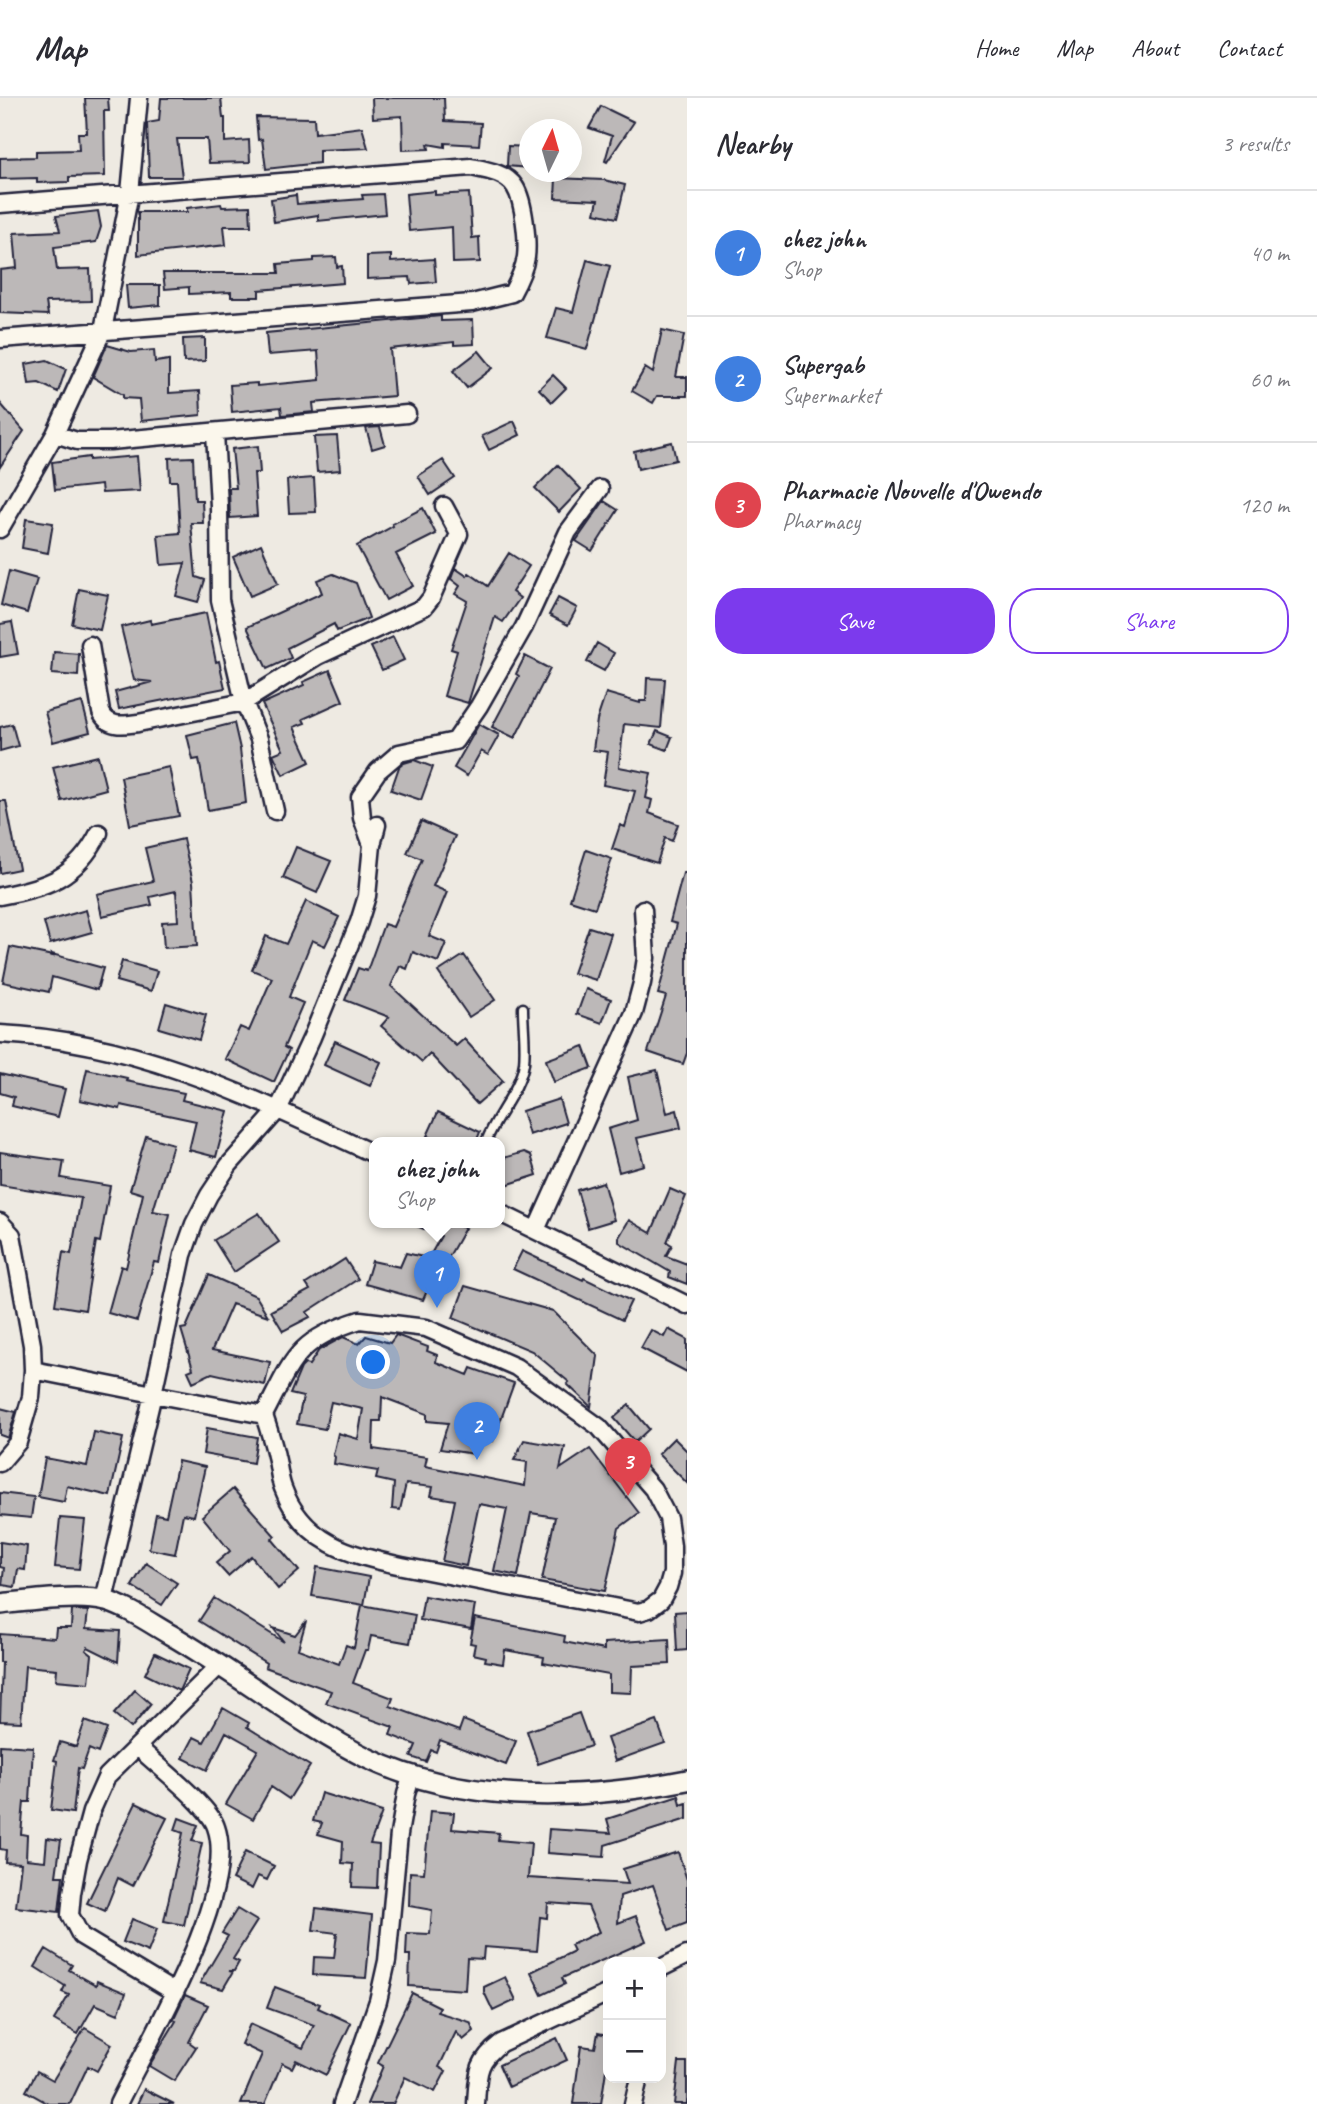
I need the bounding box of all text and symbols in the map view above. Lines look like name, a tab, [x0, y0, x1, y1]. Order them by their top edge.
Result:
text: Map	[35, 27, 86, 69]
text: Home	[975, 33, 1018, 63]
text: Map	[1056, 33, 1093, 63]
text: About	[1131, 33, 1179, 63]
text: Contact	[1217, 33, 1282, 63]
north arrow	[519, 119, 582, 182]
text: Nearby	[715, 125, 791, 163]
text: 3 results	[1222, 129, 1289, 158]
text: chez john	[782, 222, 866, 255]
text: 1	[733, 239, 743, 268]
text: 40 m	[1250, 239, 1289, 268]
text: Shop	[782, 255, 821, 284]
text: Supergab	[782, 348, 864, 381]
text: 2	[733, 365, 743, 394]
text: 60 m	[1250, 365, 1289, 394]
text: Supermarket	[782, 381, 880, 410]
text: Pharmacie Nouvelle d'Owendo	[782, 474, 1040, 507]
text: 3	[733, 491, 743, 520]
text: 120 m	[1240, 491, 1289, 520]
text: Pharmacy	[782, 507, 860, 536]
button: Save	[715, 588, 995, 654]
button: Share	[1009, 588, 1289, 654]
popup	[369, 1137, 505, 1228]
text: chez john	[395, 1152, 479, 1185]
text: Shop	[395, 1185, 434, 1214]
pin: 1	[414, 1250, 460, 1308]
your location	[356, 1345, 390, 1379]
pin: 2	[454, 1402, 500, 1460]
pin: 3	[605, 1438, 651, 1496]
map controls	[603, 1957, 666, 2083]
button: +	[603, 1957, 666, 2020]
button: −	[603, 2020, 666, 2083]

